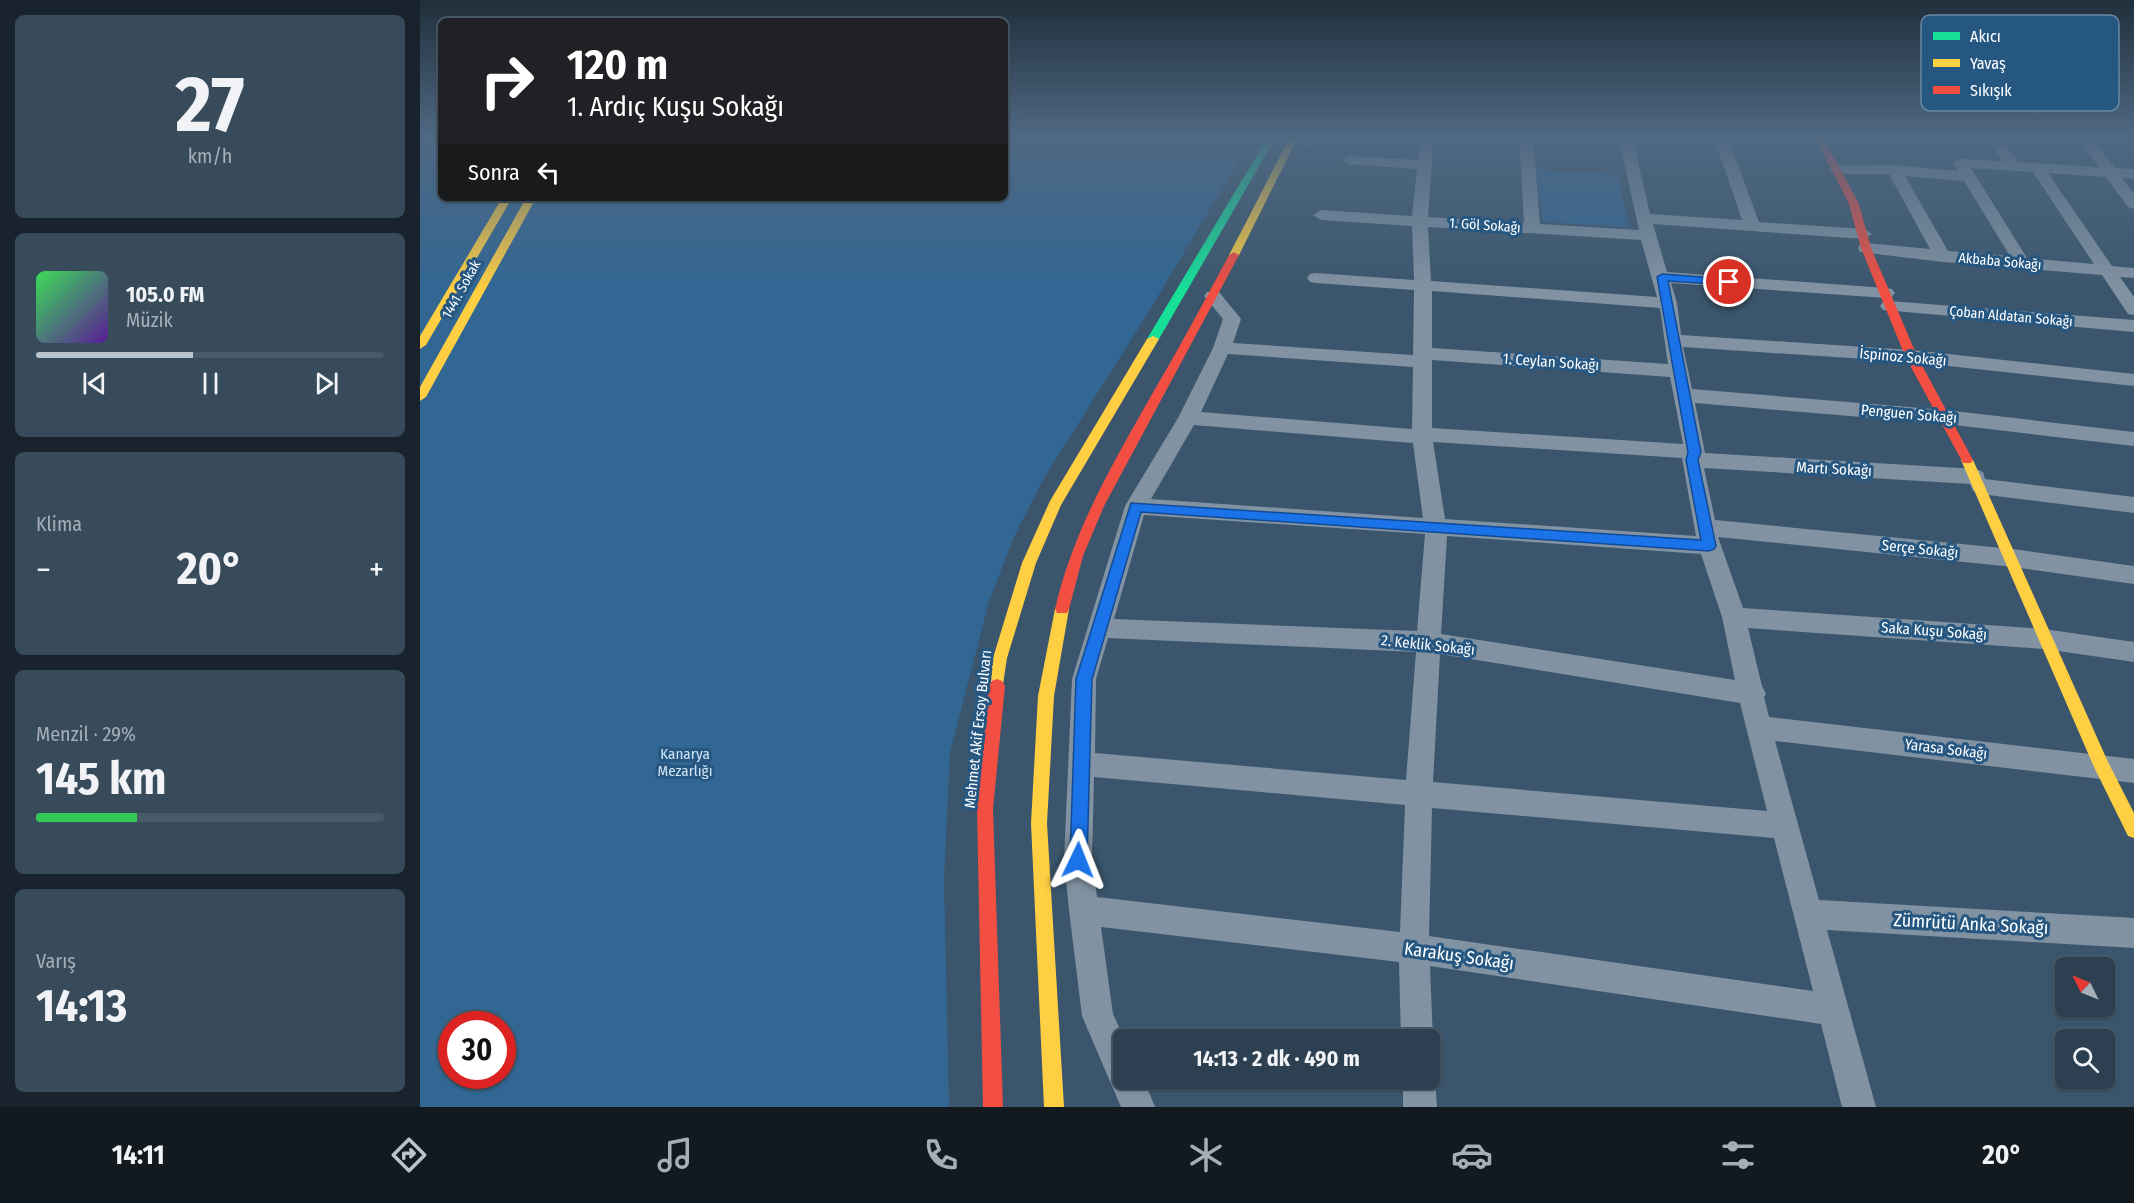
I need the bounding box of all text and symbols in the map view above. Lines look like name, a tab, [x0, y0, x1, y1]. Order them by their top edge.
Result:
legend	[1921, 15, 2119, 111]
text: Akıcı	[1970, 27, 2001, 46]
text: 120 m	[567, 40, 668, 90]
icon: right	[468, 42, 546, 120]
text: Yavaş	[1970, 54, 2006, 73]
text: 27	[176, 58, 244, 152]
text: Sıkışık	[1970, 81, 2012, 100]
text: 1. Ardıç Kuşu Sokağı	[567, 91, 784, 123]
text: km/h	[188, 144, 232, 168]
icon: left	[532, 156, 565, 189]
text: Sonra	[468, 159, 520, 186]
street label: 1. Göl Sokağı	[1449, 215, 1521, 236]
street label: Akbaba Sokağı	[1958, 249, 2042, 274]
pin	[1703, 256, 1754, 307]
street label: 1441. Sokak	[438, 257, 485, 321]
icon: arrive	[1712, 265, 1745, 298]
text: 105.0 FM	[126, 281, 204, 308]
street label: Çoban Aldatan Sokağı	[1949, 303, 2073, 330]
text: Müzik	[126, 308, 173, 332]
street label: İspinoz Sokağı	[1859, 344, 1947, 370]
street label: 1. Ceylan Sokağı	[1502, 350, 1600, 374]
icon: previous	[78, 367, 111, 400]
icon: pause	[194, 367, 227, 400]
icon: next	[310, 367, 343, 400]
street label: Penguen Sokağı	[1860, 401, 1958, 427]
street label: Martı Sokağı	[1796, 458, 1872, 480]
text: Klima	[36, 512, 82, 536]
street label: Serçe Sokağı	[1881, 536, 1959, 562]
text: 20°	[177, 542, 243, 596]
text: −	[36, 550, 51, 590]
text: +	[369, 550, 384, 590]
street label: Saka Kuşu Sokağı	[1881, 618, 1987, 644]
street label: 2. Keklik Sokağı	[1380, 631, 1476, 659]
street label: Mehmet Akif Ersoy Bulvarı	[961, 649, 995, 809]
text: Menzil · 29%	[36, 722, 136, 746]
street label: Yarasa Sokağı	[1904, 735, 1988, 763]
park label: Kanarya Mezarlığı	[658, 745, 712, 780]
text: 145 km	[36, 752, 166, 806]
position arrow	[1046, 828, 1110, 892]
street label: Zümrütü Anka Sokağı	[1893, 909, 2049, 939]
street label: Karakuş Sokağı	[1403, 937, 1515, 975]
text: Varış	[36, 949, 76, 973]
north arrow	[2055, 957, 2115, 1017]
map controls	[2055, 957, 2115, 1089]
text: 14:13	[36, 979, 127, 1033]
speed limit sign: 30	[438, 1011, 516, 1089]
button: search	[2055, 1029, 2115, 1089]
text: 14:13 · 2 dk · 490 m	[1193, 1045, 1360, 1072]
icon: directions	[388, 1134, 430, 1176]
icon: music	[654, 1134, 696, 1176]
icon: phone	[920, 1134, 962, 1176]
icon: climate	[1185, 1134, 1227, 1176]
icon: car	[1451, 1134, 1493, 1176]
icon: filters	[1717, 1134, 1759, 1176]
text: 14:11	[112, 1139, 165, 1171]
text: 20°	[1982, 1139, 2022, 1171]

